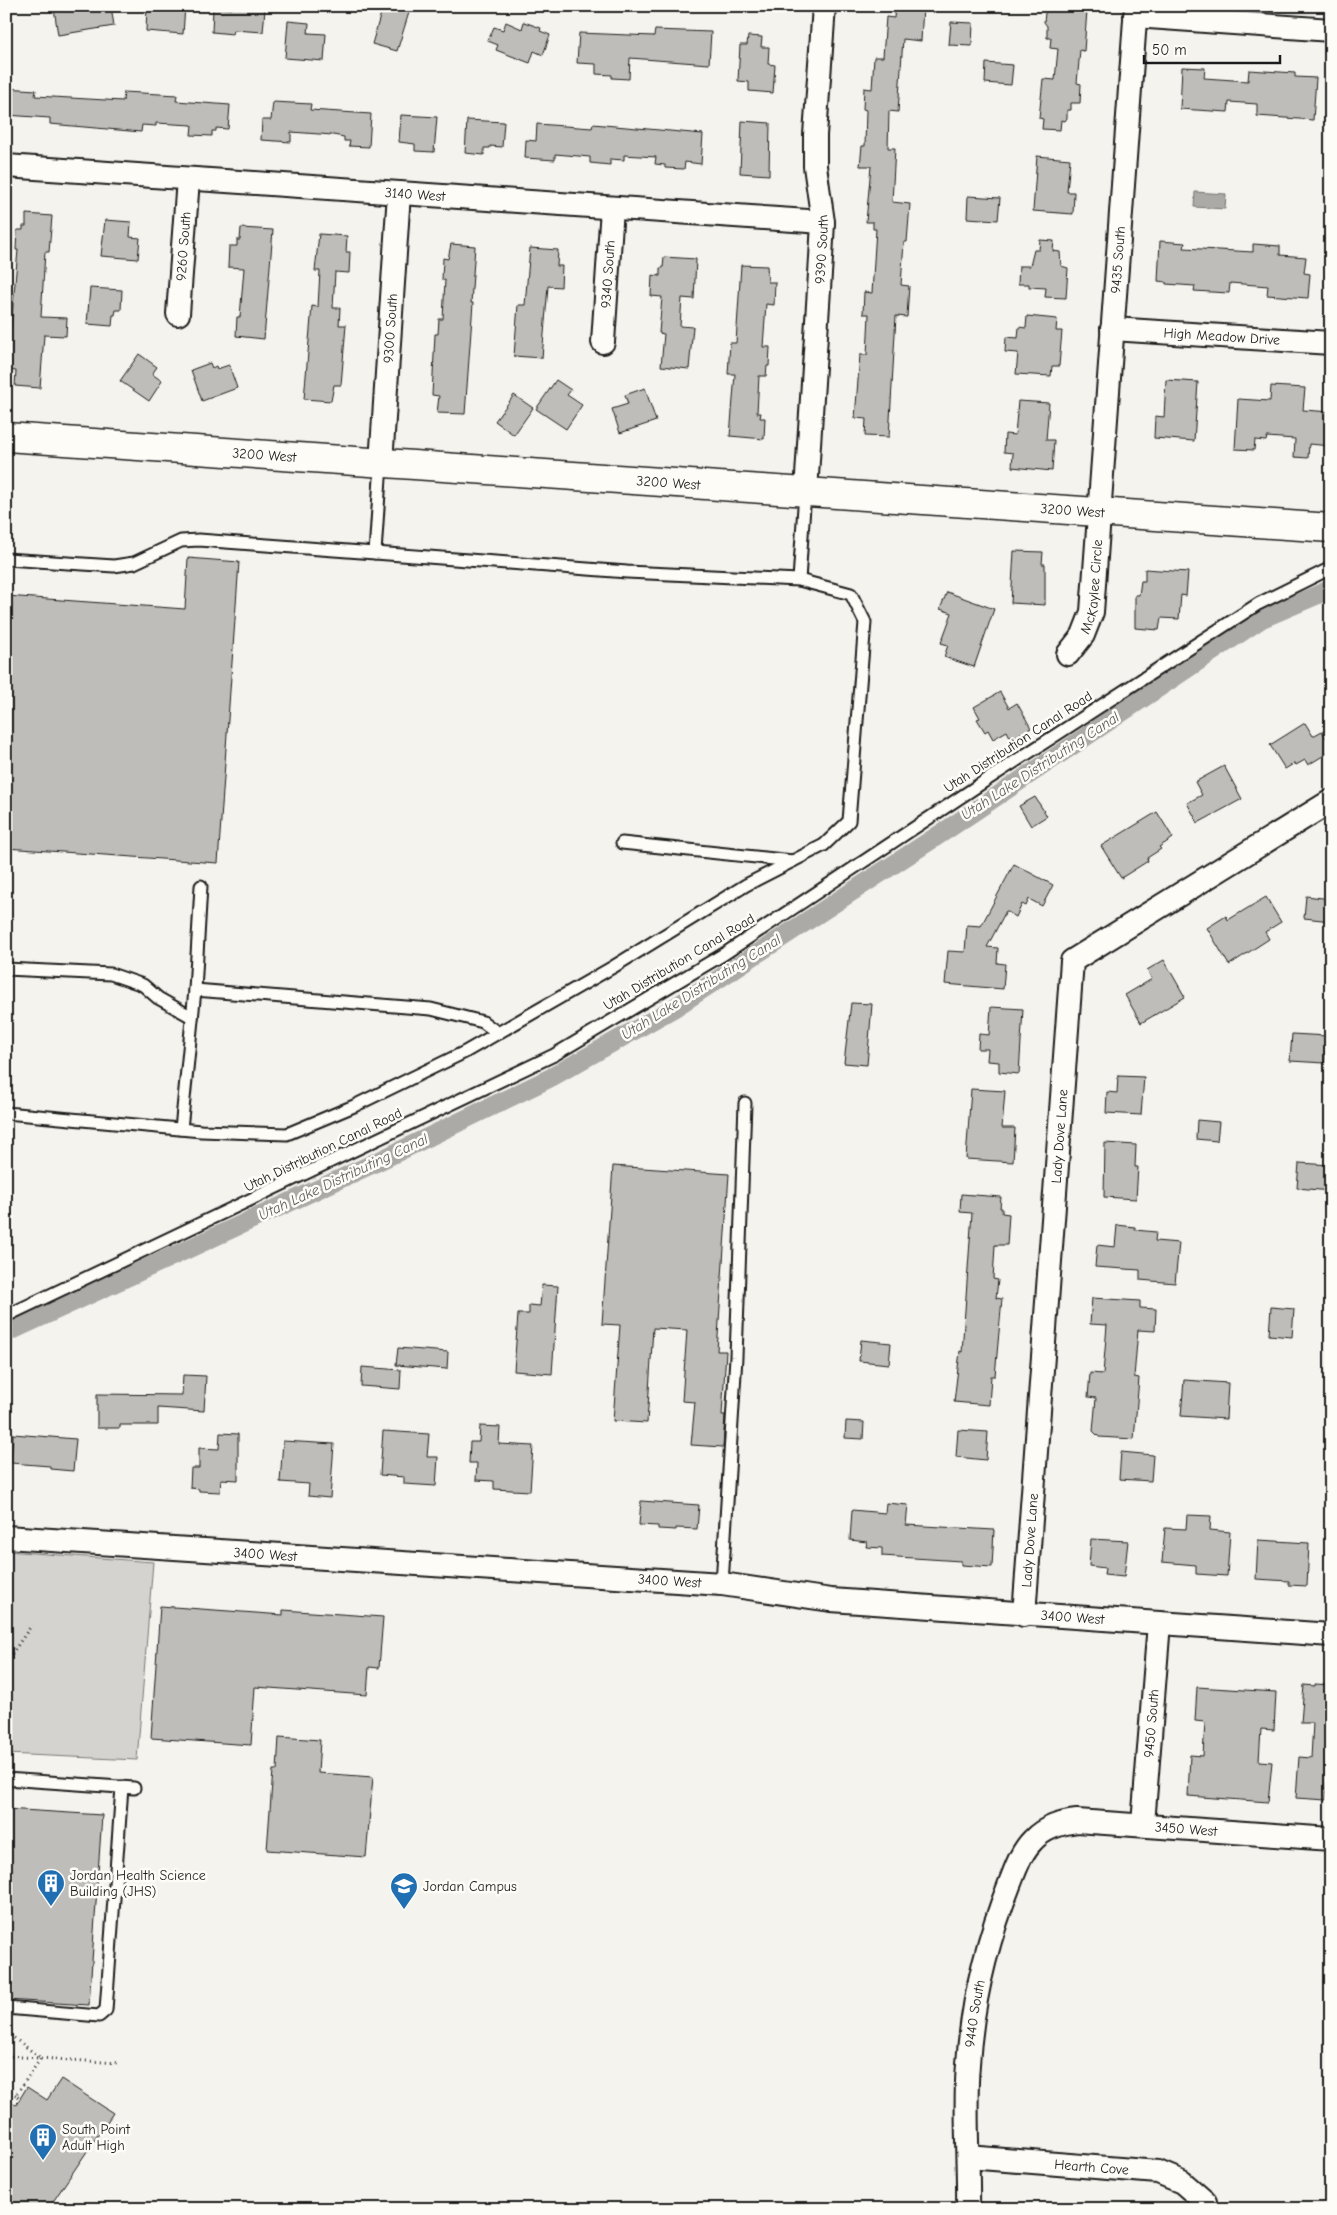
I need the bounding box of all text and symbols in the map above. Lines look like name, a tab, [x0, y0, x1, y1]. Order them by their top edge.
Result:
scale bar	[1144, 32, 1281, 64]
text: 50 m	[1152, 41, 1187, 59]
street label: 3140 West	[384, 183, 447, 205]
street label: 9260 South	[172, 211, 194, 281]
street label: 9390 South	[811, 214, 832, 284]
street label: 9435 South	[1107, 226, 1128, 294]
street label: 9340 South	[597, 239, 618, 309]
street label: 9300 South	[379, 293, 401, 364]
street label: High Meadow Drive	[1163, 324, 1281, 348]
street label: 3200 West	[232, 444, 298, 465]
street label: 3200 West	[636, 472, 702, 493]
street label: 3200 West	[1040, 500, 1106, 521]
street label: McKaylee Circle	[1076, 539, 1106, 636]
street label: Utah Distribution Canal Road	[941, 688, 1095, 796]
water label: Utah Lake Distributing Canal	[957, 708, 1123, 824]
street label: Utah Distribution Canal Road	[600, 910, 758, 1014]
water label: Utah Lake Distributing Canal	[618, 930, 785, 1044]
street label: Lady Dove Lane	[1047, 1089, 1071, 1184]
street label: Utah Distribution Canal Road	[241, 1104, 405, 1196]
water label: Utah Lake Distributing Canal	[255, 1129, 431, 1224]
street label: Lady Dove Lane	[1018, 1492, 1041, 1588]
street label: 3400 West	[233, 1543, 299, 1565]
street label: 3400 West	[637, 1570, 703, 1591]
street label: 3400 West	[1040, 1606, 1106, 1628]
street label: 9450 South	[1140, 1688, 1162, 1758]
street label: 3450 West	[1154, 1818, 1219, 1839]
place label: Jordan Health Science Building (JHS)	[70, 1867, 206, 1900]
building icon: Jordan Health Science Building (JHS)	[36, 1868, 66, 1907]
school or university icon: Jordan Campus	[389, 1871, 419, 1910]
place label: Jordan Campus	[423, 1878, 517, 1895]
street label: 9440 South	[961, 1978, 988, 2048]
place label: South Point Adult High	[62, 2121, 131, 2154]
building icon: South Point Adult High	[28, 2122, 58, 2161]
street label: Hearth Cove	[1054, 2155, 1129, 2178]

